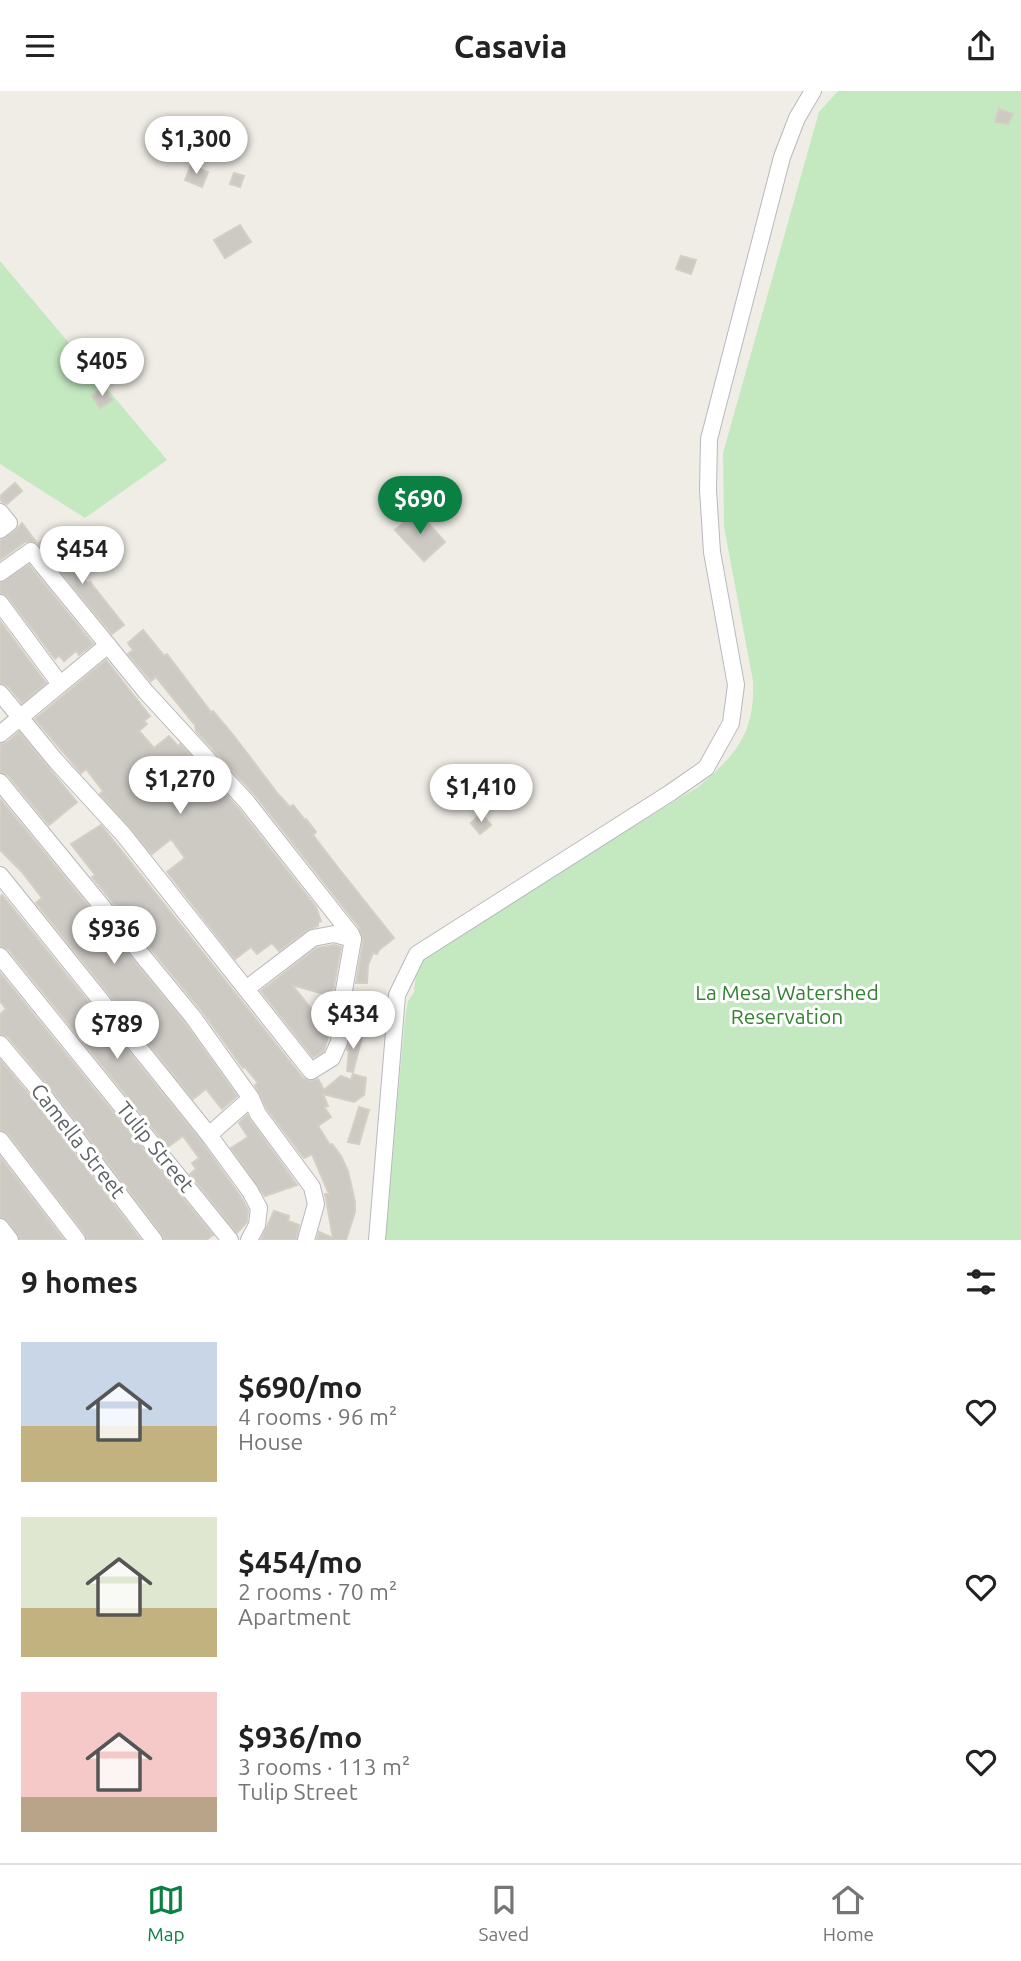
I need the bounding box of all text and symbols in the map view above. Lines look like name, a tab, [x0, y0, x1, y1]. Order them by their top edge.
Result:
icon: menu	[21, 27, 59, 65]
icon: share	[962, 27, 1000, 65]
text: Casavia	[454, 28, 567, 64]
pin: $1,300	[139, 116, 253, 176]
text: $1,300	[161, 126, 231, 151]
pin: $405	[61, 338, 143, 398]
text: $405	[76, 348, 128, 373]
pin: $690	[379, 477, 461, 536]
text: $690	[394, 486, 446, 511]
pin: $454	[41, 526, 123, 586]
text: $454	[56, 536, 108, 561]
pin: $1,270	[123, 757, 237, 816]
pin: $1,410	[424, 765, 538, 824]
text: $1,270	[145, 766, 215, 791]
text: $1,410	[446, 774, 516, 799]
pin: $936	[73, 907, 155, 966]
text: $936	[88, 916, 140, 941]
park label: La Mesa Watershed Reservation	[695, 980, 879, 1028]
pin: $434	[312, 991, 394, 1051]
text: $434	[327, 1001, 379, 1026]
pin: $789	[76, 1002, 158, 1061]
text: $789	[91, 1011, 143, 1036]
street label: Camella Street	[27, 1078, 131, 1202]
street label: Tulip Street	[112, 1096, 200, 1196]
icon: filters	[962, 1263, 1000, 1301]
text: 9 homes	[21, 1265, 138, 1299]
icon: home	[77, 1370, 161, 1454]
text: $690/mo	[238, 1370, 362, 1404]
icon: heart	[962, 1393, 1000, 1431]
text: 4 rooms · 96 m²	[238, 1404, 397, 1429]
text: House	[238, 1429, 303, 1454]
icon: home	[77, 1545, 161, 1629]
text: $454/mo	[238, 1545, 362, 1579]
icon: heart	[962, 1568, 1000, 1606]
text: 2 rooms · 70 m²	[238, 1579, 397, 1604]
text: Apartment	[238, 1604, 351, 1629]
icon: home	[77, 1720, 161, 1804]
text: $936/mo	[238, 1720, 362, 1754]
icon: heart	[962, 1743, 1000, 1781]
text: 3 rooms · 113 m²	[238, 1754, 410, 1779]
text: Tulip Street	[238, 1779, 358, 1804]
tab: Map	[147, 1881, 185, 1945]
tab: Saved	[479, 1881, 529, 1945]
tab: Home	[823, 1881, 874, 1945]

